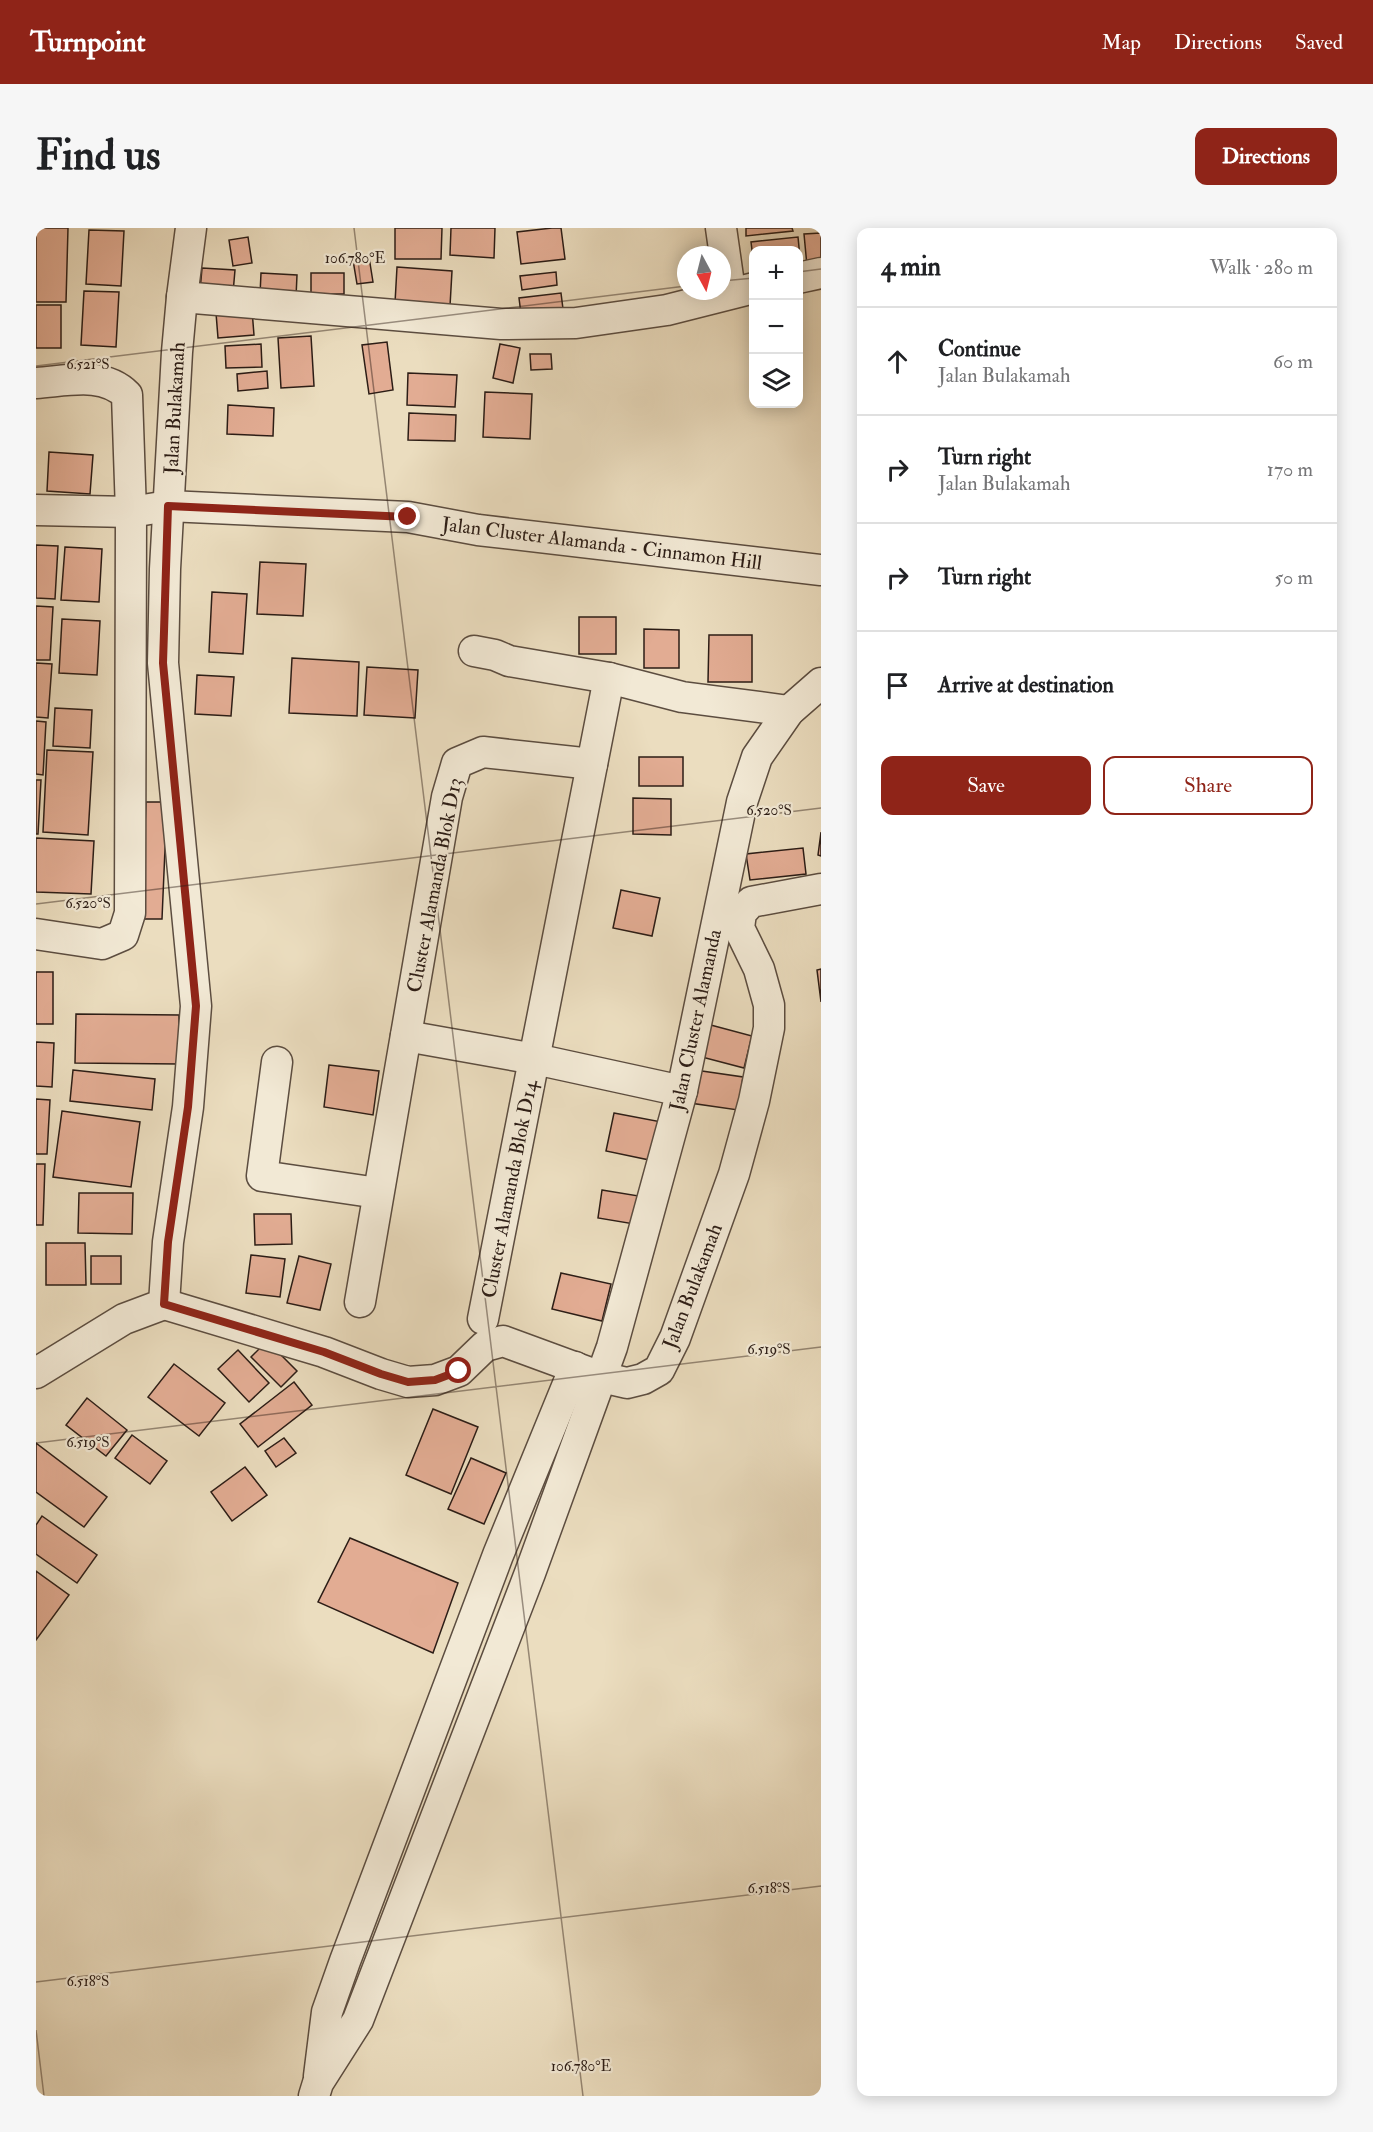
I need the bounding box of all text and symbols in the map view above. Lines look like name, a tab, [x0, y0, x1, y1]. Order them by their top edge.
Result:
text: Turnpoint	[30, 25, 146, 60]
text: Map	[1101, 29, 1141, 56]
text: Directions	[1174, 29, 1262, 56]
text: Saved	[1295, 29, 1343, 56]
button: Directions	[1195, 128, 1337, 185]
text: Find us	[36, 130, 160, 182]
north arrow	[677, 246, 731, 300]
map controls	[749, 246, 803, 408]
button: +	[749, 246, 803, 300]
text: 106.780°E	[325, 249, 385, 268]
text: 4 min	[881, 251, 941, 283]
text: Walk · 280 m	[1210, 255, 1313, 280]
button: −	[749, 300, 803, 354]
text: Continue	[938, 335, 1021, 363]
street label: Jalan Bulakamah	[158, 341, 190, 476]
icon: ahead	[881, 345, 914, 378]
text: 60 m	[1273, 349, 1313, 374]
button: layers	[749, 354, 803, 408]
text: 6.521°S	[66, 355, 110, 374]
text: Jalan Bulakamah	[938, 363, 1070, 388]
text: Turn right	[938, 443, 1031, 471]
icon: right	[881, 453, 914, 486]
text: 170 m	[1267, 457, 1313, 482]
text: Jalan Bulakamah	[938, 471, 1070, 496]
route end	[394, 503, 420, 529]
street label: Jalan Cluster Alamanda - Cinnamon Hill	[439, 511, 763, 576]
icon: right	[881, 561, 914, 594]
text: Turn right	[938, 563, 1031, 591]
text: 50 m	[1274, 565, 1313, 590]
icon: arrive	[881, 669, 914, 702]
text: Arrive at destination	[938, 671, 1114, 699]
button: Save	[881, 756, 1091, 815]
button: Share	[1103, 756, 1313, 815]
street label: Cluster Alamanda Blok D13	[401, 776, 468, 995]
text: 6.520°S	[746, 801, 792, 820]
text: 6.520°S	[65, 894, 111, 913]
street label: Jalan Cluster Alamanda	[664, 926, 727, 1114]
street label: Cluster Alamanda Blok D14	[476, 1077, 543, 1300]
street label: Jalan Bulakamah	[657, 1219, 728, 1353]
text: 6.519°S	[747, 1340, 791, 1359]
route start	[445, 1357, 471, 1383]
text: 6.519°S	[66, 1433, 110, 1452]
text: 6.518°S	[748, 1879, 790, 1898]
text: 6.518°S	[67, 1972, 109, 1991]
text: 106.780°E	[551, 2057, 611, 2076]

